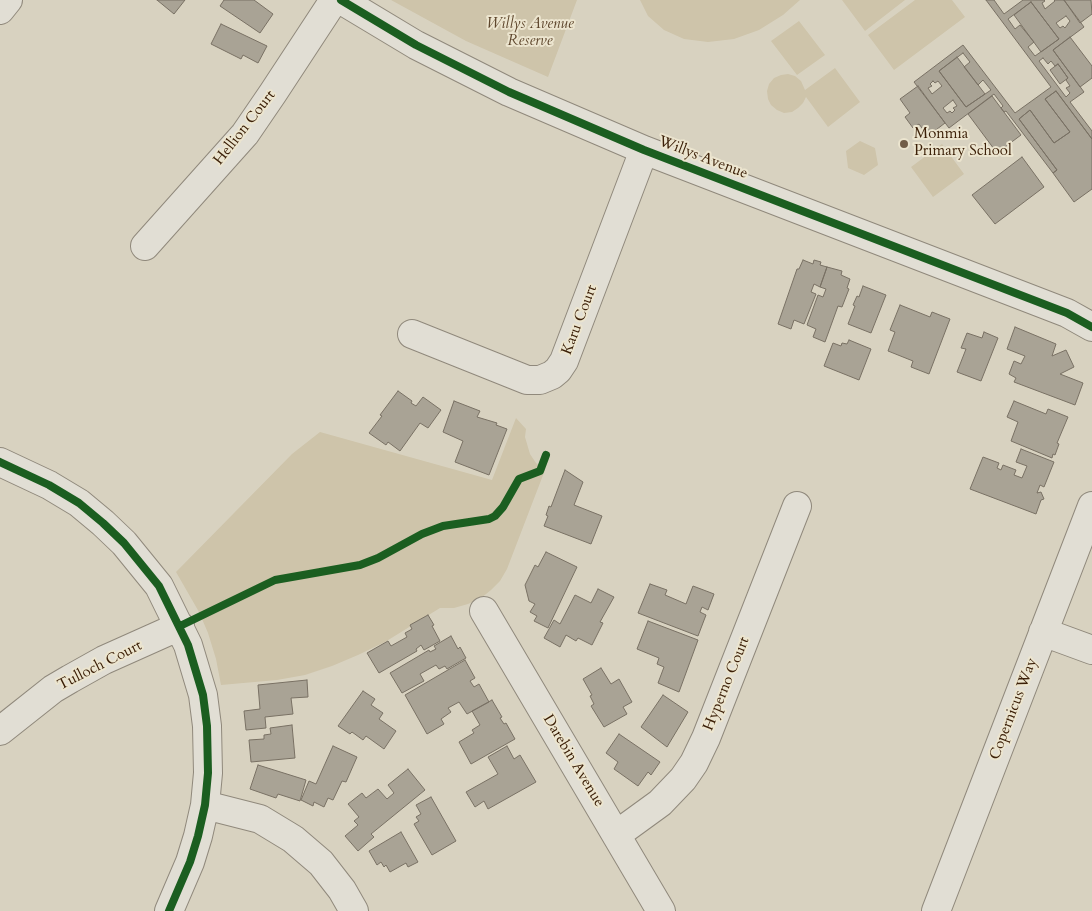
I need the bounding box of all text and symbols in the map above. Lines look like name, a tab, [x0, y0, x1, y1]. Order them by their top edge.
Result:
park label: Willys Avenue Reserve	[486, 16, 574, 51]
street label: Hellion Court	[210, 87, 280, 169]
place label: Monmia Primary School	[914, 126, 1012, 161]
street label: Willys Avenue	[656, 133, 750, 183]
marker: Monmia Primary School	[898, 138, 910, 150]
street label: Karu Court	[558, 283, 602, 357]
street label: Hyperno Court	[700, 635, 754, 733]
street label: Tulloch Court	[55, 637, 145, 695]
street label: Copernicus Way	[986, 656, 1042, 762]
street label: Darebin Avenue	[538, 712, 608, 810]

